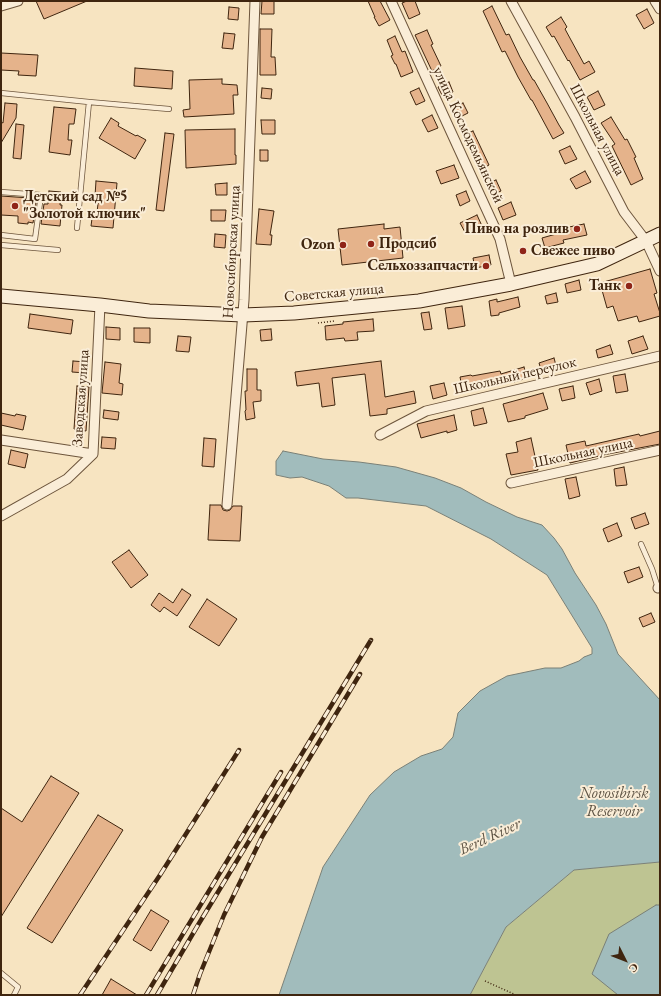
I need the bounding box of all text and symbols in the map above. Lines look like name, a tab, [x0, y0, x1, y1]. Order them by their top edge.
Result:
street label: улица Космодемьянской	[429, 64, 507, 206]
street label: Школьная улица	[565, 81, 629, 179]
street label: Новосибирская улица	[220, 185, 244, 319]
place label: Детский сад №5 "Золотой ключик"	[23, 188, 146, 223]
marker: Детский сад №5 "Золотой ключик"	[10, 201, 20, 211]
place label: Пиво на розлив	[465, 220, 569, 238]
marker: Пиво на розлив	[572, 224, 582, 234]
place label: Продсиб	[379, 235, 437, 253]
place label: Ozon	[301, 236, 335, 254]
marker: Продсиб	[366, 239, 376, 249]
marker: Ozon	[338, 240, 348, 250]
place label: Свежее пиво	[531, 242, 615, 260]
marker: Свежее пиво	[518, 246, 528, 256]
place label: Сельхоззапчасти	[367, 257, 478, 275]
marker: Сельхоззапчасти	[481, 261, 491, 271]
place label: Танк	[589, 277, 621, 295]
street label: Советская улица	[283, 280, 385, 306]
marker: Танк	[624, 281, 634, 291]
street label: Заводская улица	[69, 349, 93, 447]
street label: Школьный переулок	[452, 353, 578, 399]
street label: Школьная улица	[532, 434, 634, 472]
water label: Novosibirsk Reservoir	[580, 784, 648, 822]
water label: Berd River	[456, 814, 524, 860]
north arrow	[605, 940, 645, 980]
text: С	[626, 960, 642, 976]

